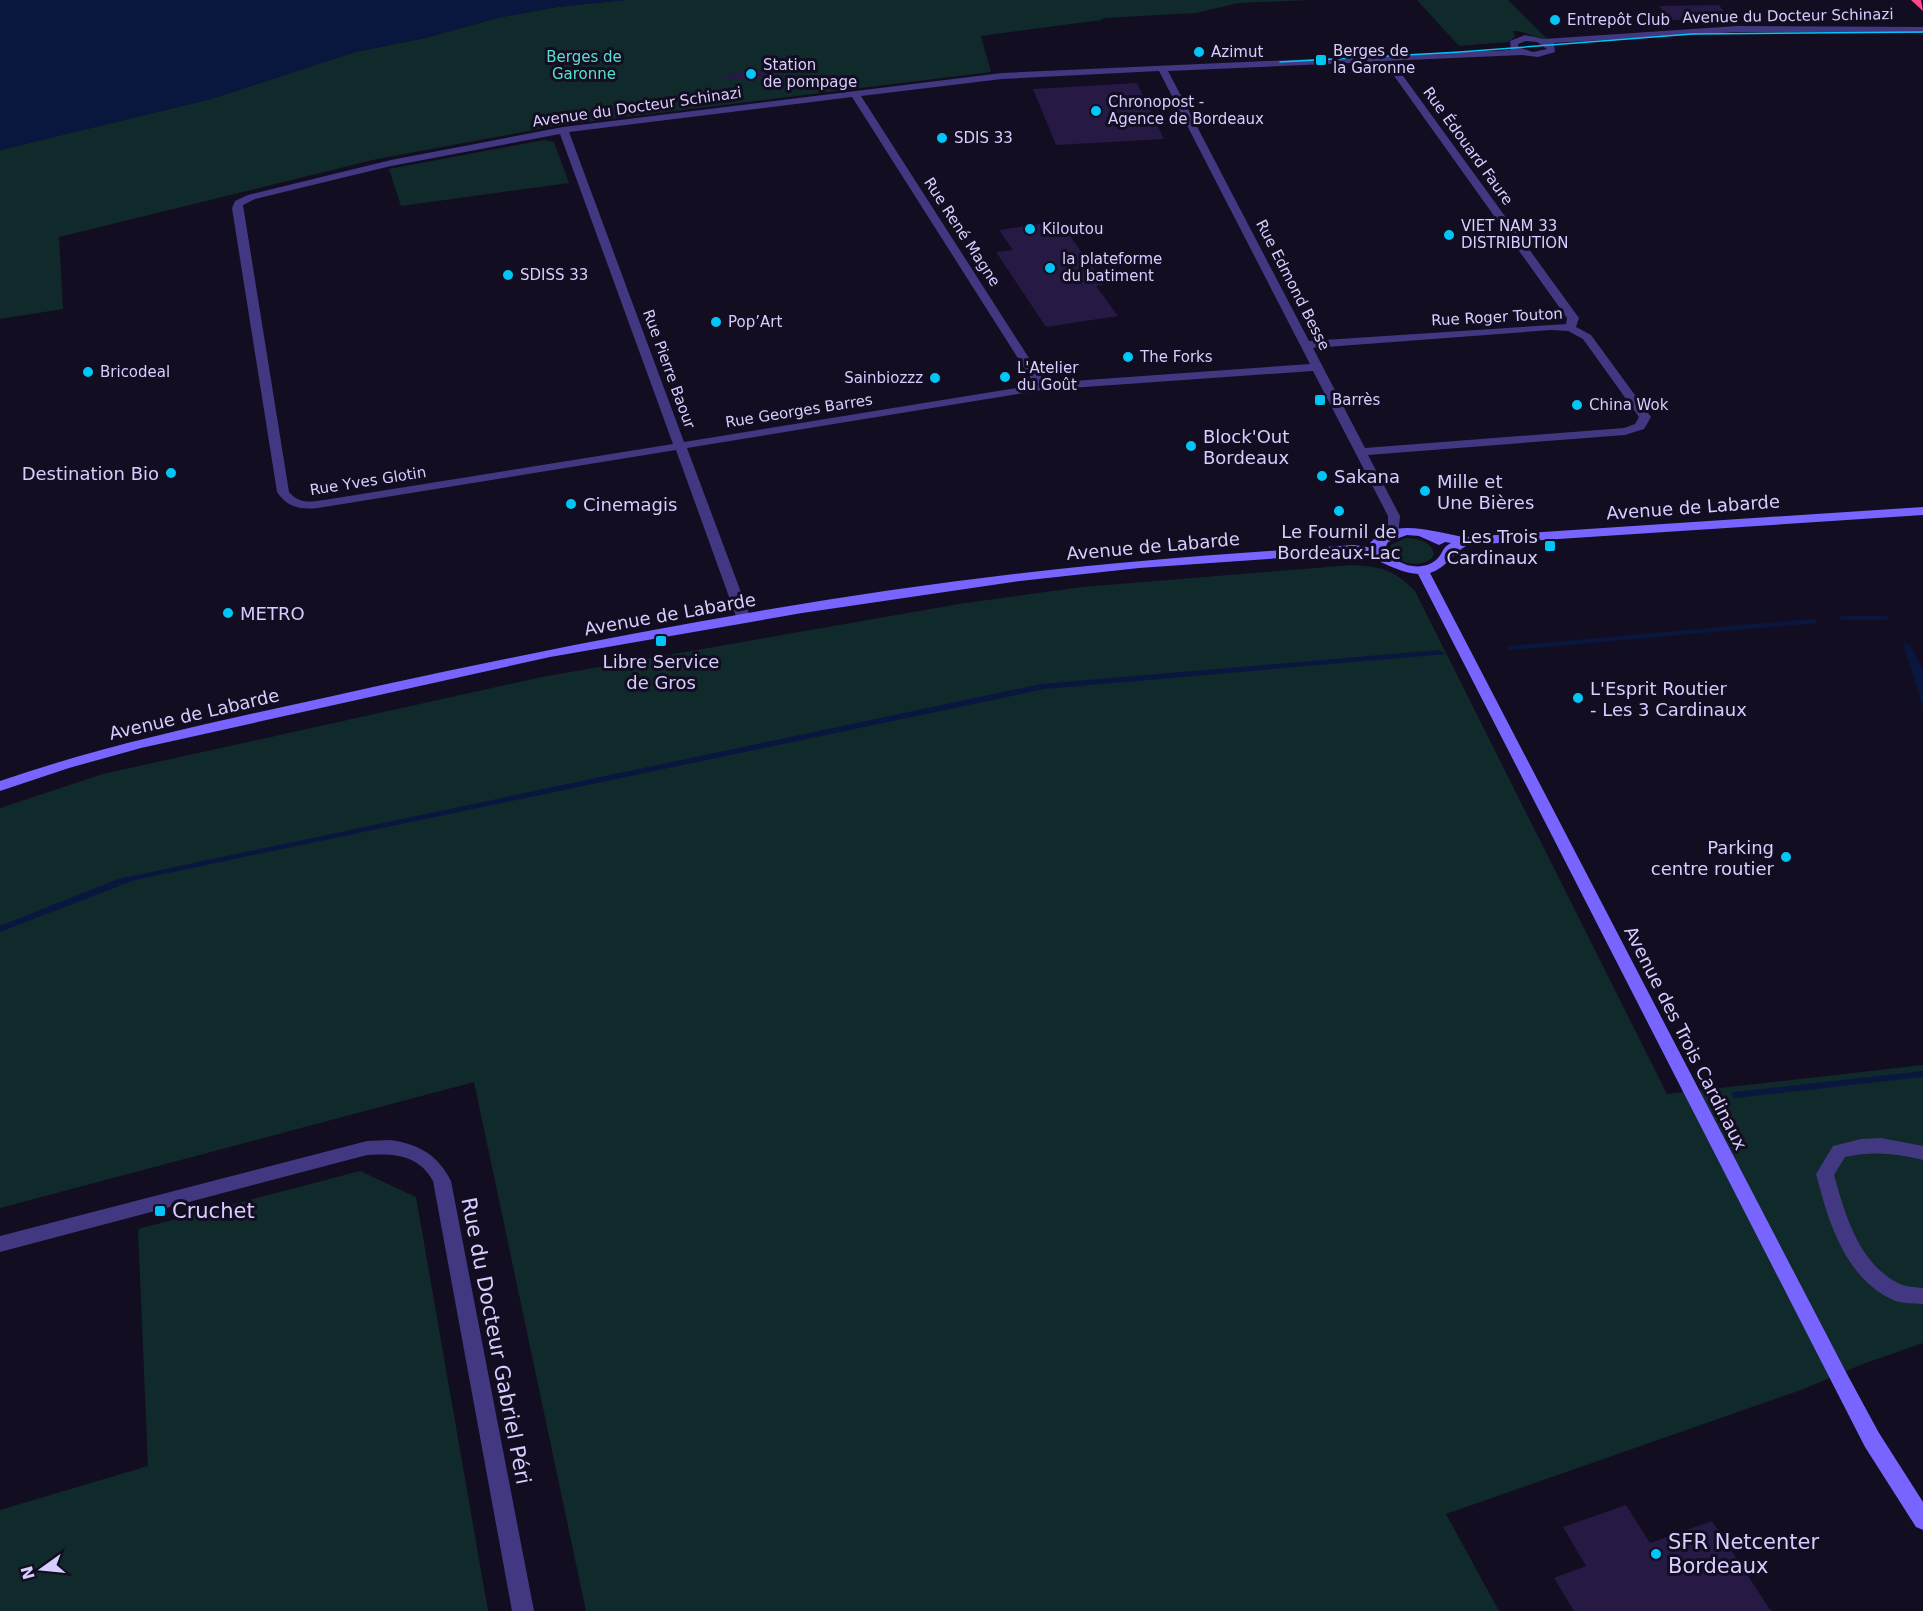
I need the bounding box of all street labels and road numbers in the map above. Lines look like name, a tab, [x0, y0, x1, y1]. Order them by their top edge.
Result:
street label: Avenue du Docteur Schinazi	[1682, 5, 1894, 27]
street label: Avenue du Docteur Schinazi	[531, 83, 743, 131]
street label: Rue Édouard Faure	[1419, 83, 1518, 208]
street label: Rue René Magne	[920, 174, 1004, 290]
street label: Rue Edmond Besse	[1252, 217, 1334, 353]
street label: Rue Roger Touton	[1431, 305, 1563, 329]
street label: Rue Pierre Baour	[639, 307, 699, 432]
street label: Rue Georges Barres	[724, 390, 874, 432]
street label: Rue Yves Glotin	[308, 463, 428, 499]
street label: Avenue de Labarde	[1606, 490, 1780, 524]
street label: Avenue de Labarde	[1065, 528, 1241, 564]
street label: Avenue de Labarde	[583, 589, 757, 639]
street label: Avenue de Labarde	[107, 684, 281, 744]
street label: Avenue des Trois Cardinaux	[1620, 923, 1752, 1154]
street label: Rue du Docteur Gabriel Péri	[456, 1195, 536, 1487]

